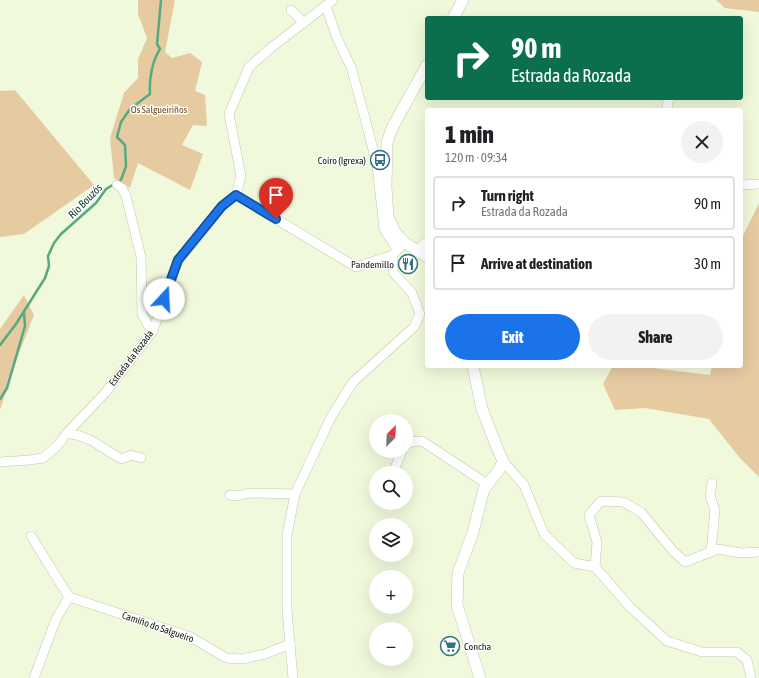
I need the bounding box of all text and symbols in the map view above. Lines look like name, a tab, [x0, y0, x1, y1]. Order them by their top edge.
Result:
icon: right	[445, 32, 497, 84]
text: 90 m	[511, 32, 561, 64]
text: Estrada da Rozada	[511, 65, 631, 86]
park label: Os Salgueiriños	[131, 104, 188, 115]
text: 1 min	[445, 121, 494, 148]
button: close	[681, 121, 723, 163]
bus stop icon: Coiro (Igrexa)	[369, 149, 391, 171]
text: 120 m · 09:34	[445, 150, 508, 165]
place label: Coiro (Igrexa)	[318, 155, 366, 166]
pin	[259, 178, 293, 219]
water label: Río Bouzós	[66, 181, 104, 221]
icon: arrive	[265, 184, 287, 206]
text: Turn right	[481, 187, 534, 204]
icon: right	[447, 192, 469, 214]
text: 90 m	[694, 195, 721, 212]
text: Estrada da Rozada	[481, 204, 568, 219]
icon: arrive	[447, 252, 469, 274]
restaurant icon: Pandemillo	[397, 253, 419, 275]
text: Arrive at destination	[481, 255, 592, 272]
text: 30 m	[694, 255, 721, 272]
place label: Pandemillo	[351, 259, 394, 270]
position arrow	[143, 278, 185, 320]
button: Exit	[445, 314, 580, 360]
button: Share	[588, 314, 723, 360]
street label: Estrada da Rozada	[106, 328, 156, 388]
north arrow	[369, 414, 413, 458]
map controls	[369, 414, 413, 666]
button: search	[369, 466, 413, 510]
button: layers	[369, 518, 413, 562]
button: +	[369, 570, 413, 614]
street label: Camiño do Salgueiro	[121, 610, 196, 645]
button: −	[369, 622, 413, 666]
supermarket icon: Concha	[439, 635, 461, 657]
place label: Concha	[464, 641, 492, 652]

